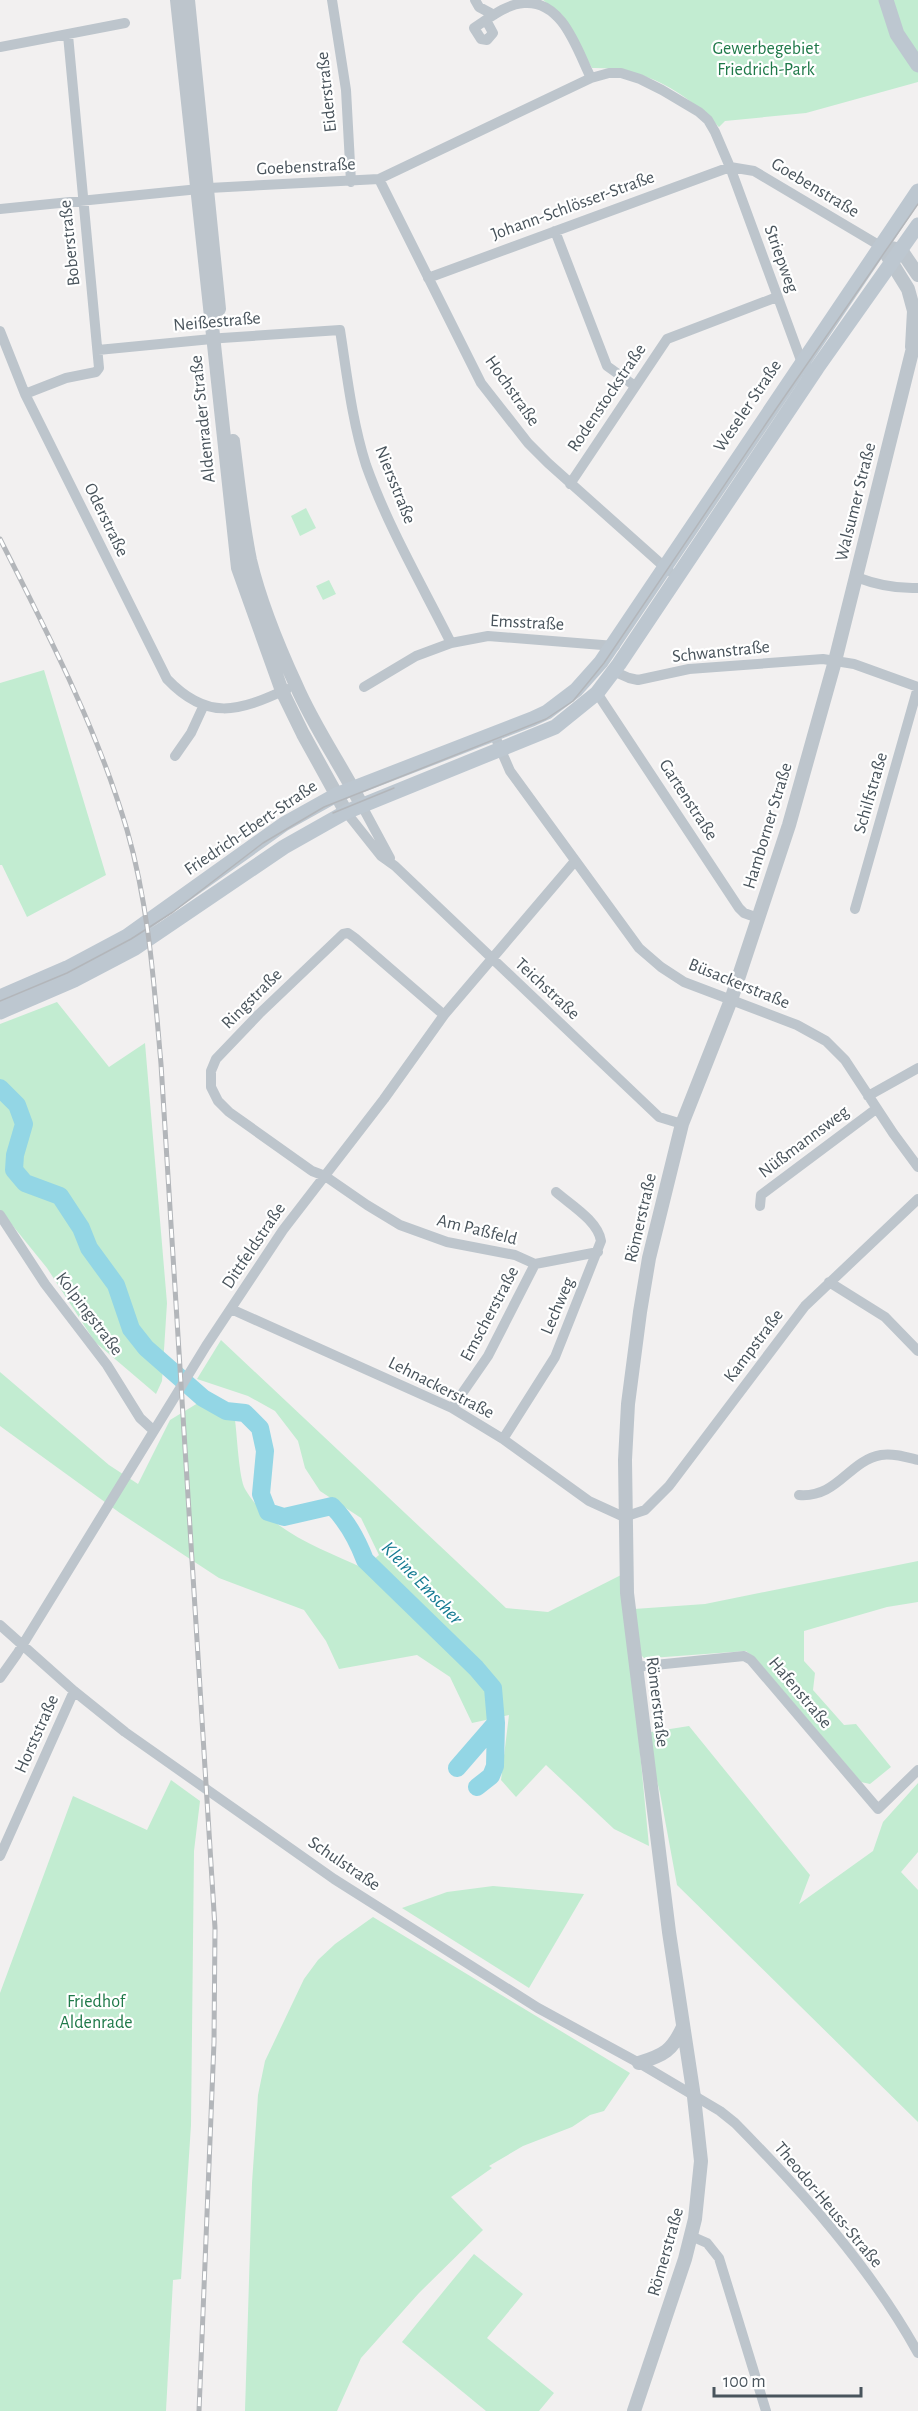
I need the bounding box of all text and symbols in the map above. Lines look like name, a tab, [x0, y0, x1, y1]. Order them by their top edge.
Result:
park label: Gewerbegebiet Friedrich-Park	[713, 40, 820, 79]
street label: Eiderstraße	[314, 51, 340, 133]
street label: Goebenstraße	[256, 155, 356, 179]
street label: Goebenstraße	[768, 155, 862, 221]
street label: Johann-Schlösser-Straße	[489, 168, 657, 244]
street label: Boberstraße	[57, 199, 83, 287]
street label: Striepweg	[761, 223, 802, 295]
street label: Neißestraße	[173, 309, 261, 335]
street label: Rodenstockstraße	[564, 341, 650, 455]
street label: Hochstraße	[481, 352, 543, 430]
street label: Aldenrader Straße	[187, 354, 219, 484]
street label: Weseler Straße	[711, 357, 785, 455]
street label: Walsumer Straße	[833, 441, 879, 563]
street label: Niersstraße	[371, 444, 419, 526]
street label: Oderstraße	[80, 480, 132, 560]
street label: Emsstraße	[489, 612, 565, 634]
street label: Schwanstraße	[671, 638, 771, 666]
street label: Schilfstraße	[851, 750, 891, 836]
street label: Gartenstraße	[655, 756, 721, 844]
street label: Hamborner Straße	[740, 761, 796, 891]
street label: Friedrich-Ebert-Straße	[181, 777, 321, 879]
street label: Teichstraße	[511, 955, 583, 1023]
street label: Büsackerstraße	[686, 956, 792, 1012]
street label: Ringstraße	[218, 965, 286, 1033]
street label: Nüßmannsweg	[756, 1102, 853, 1182]
street label: Römerstraße	[622, 1172, 660, 1264]
street label: Dittfeldstraße	[219, 1200, 289, 1292]
street label: Am Paßfeld	[435, 1211, 519, 1249]
street label: Emscherstraße	[458, 1264, 522, 1364]
street label: Kolpingstraße	[52, 1269, 126, 1359]
street label: Lechweg	[538, 1275, 578, 1337]
street label: Kampstraße	[721, 1306, 787, 1386]
street label: Lehnackerstraße	[385, 1354, 497, 1422]
water label: Kleine Emscher	[378, 1538, 467, 1629]
street label: Hafenstraße	[765, 1654, 835, 1732]
street label: Römerstraße	[643, 1656, 671, 1748]
street label: Horststraße	[12, 1692, 62, 1776]
street label: Schulstraße	[305, 1833, 383, 1895]
park label: Friedhof Aldenrade	[59, 1993, 133, 2032]
street label: Theodor-Heuss-Straße	[770, 2139, 886, 2271]
street label: Römerstraße	[645, 2206, 687, 2298]
scale bar	[714, 2360, 861, 2398]
text: 100 m	[723, 2373, 766, 2391]

